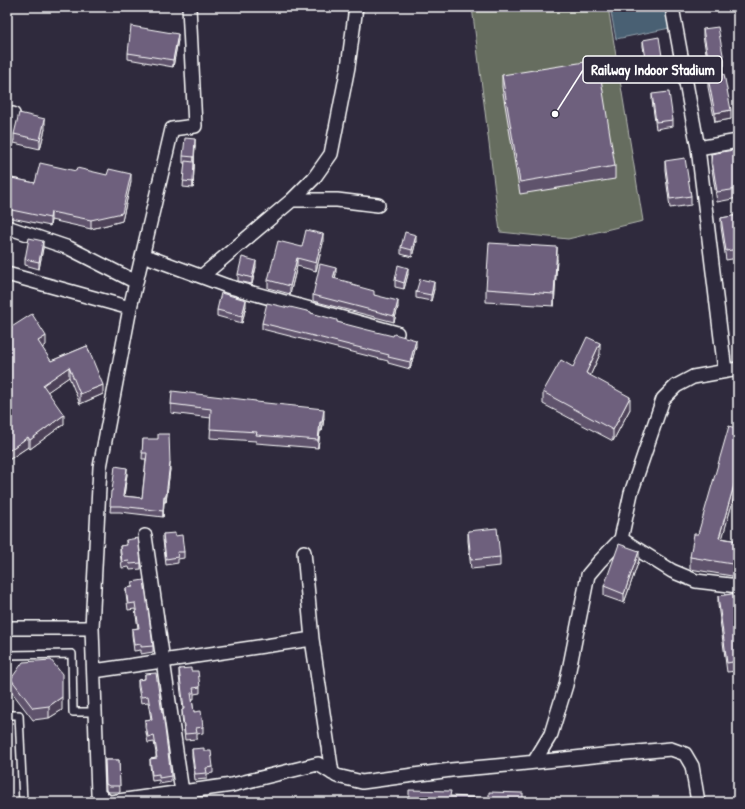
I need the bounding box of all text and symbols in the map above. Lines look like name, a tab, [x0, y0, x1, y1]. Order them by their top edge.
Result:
callout: Railway Indoor Stadium	[583, 56, 722, 83]
text: Railway Indoor Stadium	[591, 59, 715, 81]

